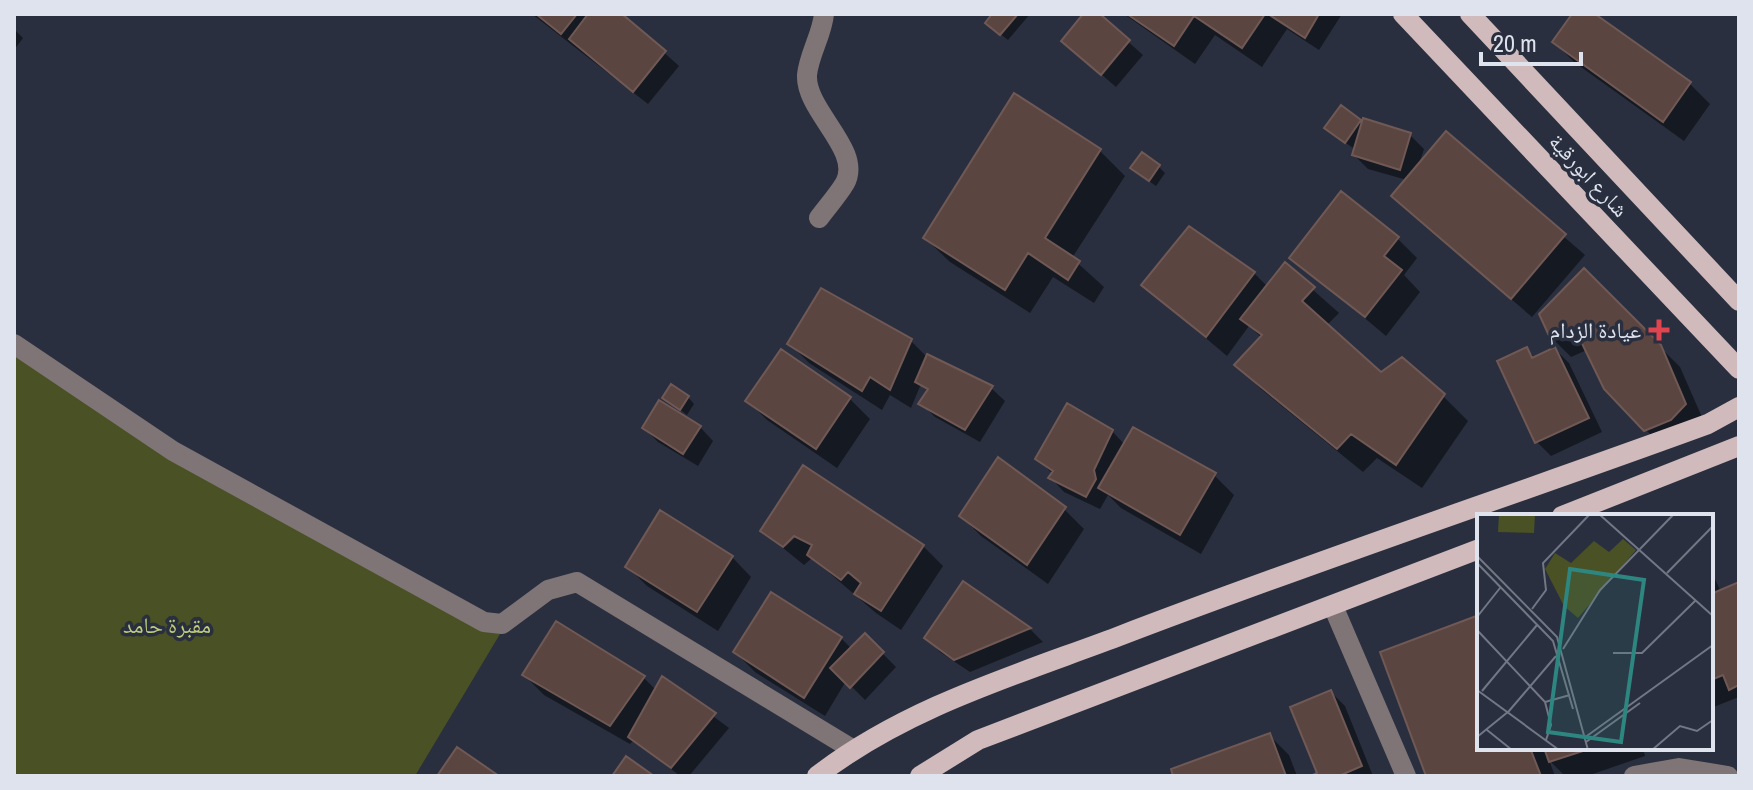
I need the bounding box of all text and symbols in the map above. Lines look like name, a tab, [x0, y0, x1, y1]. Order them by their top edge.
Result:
scale bar	[1481, 16, 1581, 66]
text: 20 m	[1493, 27, 1537, 59]
street label: شارع ابورقية	[1543, 127, 1635, 223]
place label: عيادة الزدام	[1549, 315, 1641, 345]
marker: عيادة الزدام	[1648, 319, 1670, 341]
inset map	[1477, 514, 1713, 750]
park label: مقبرة حامد	[123, 610, 211, 640]

